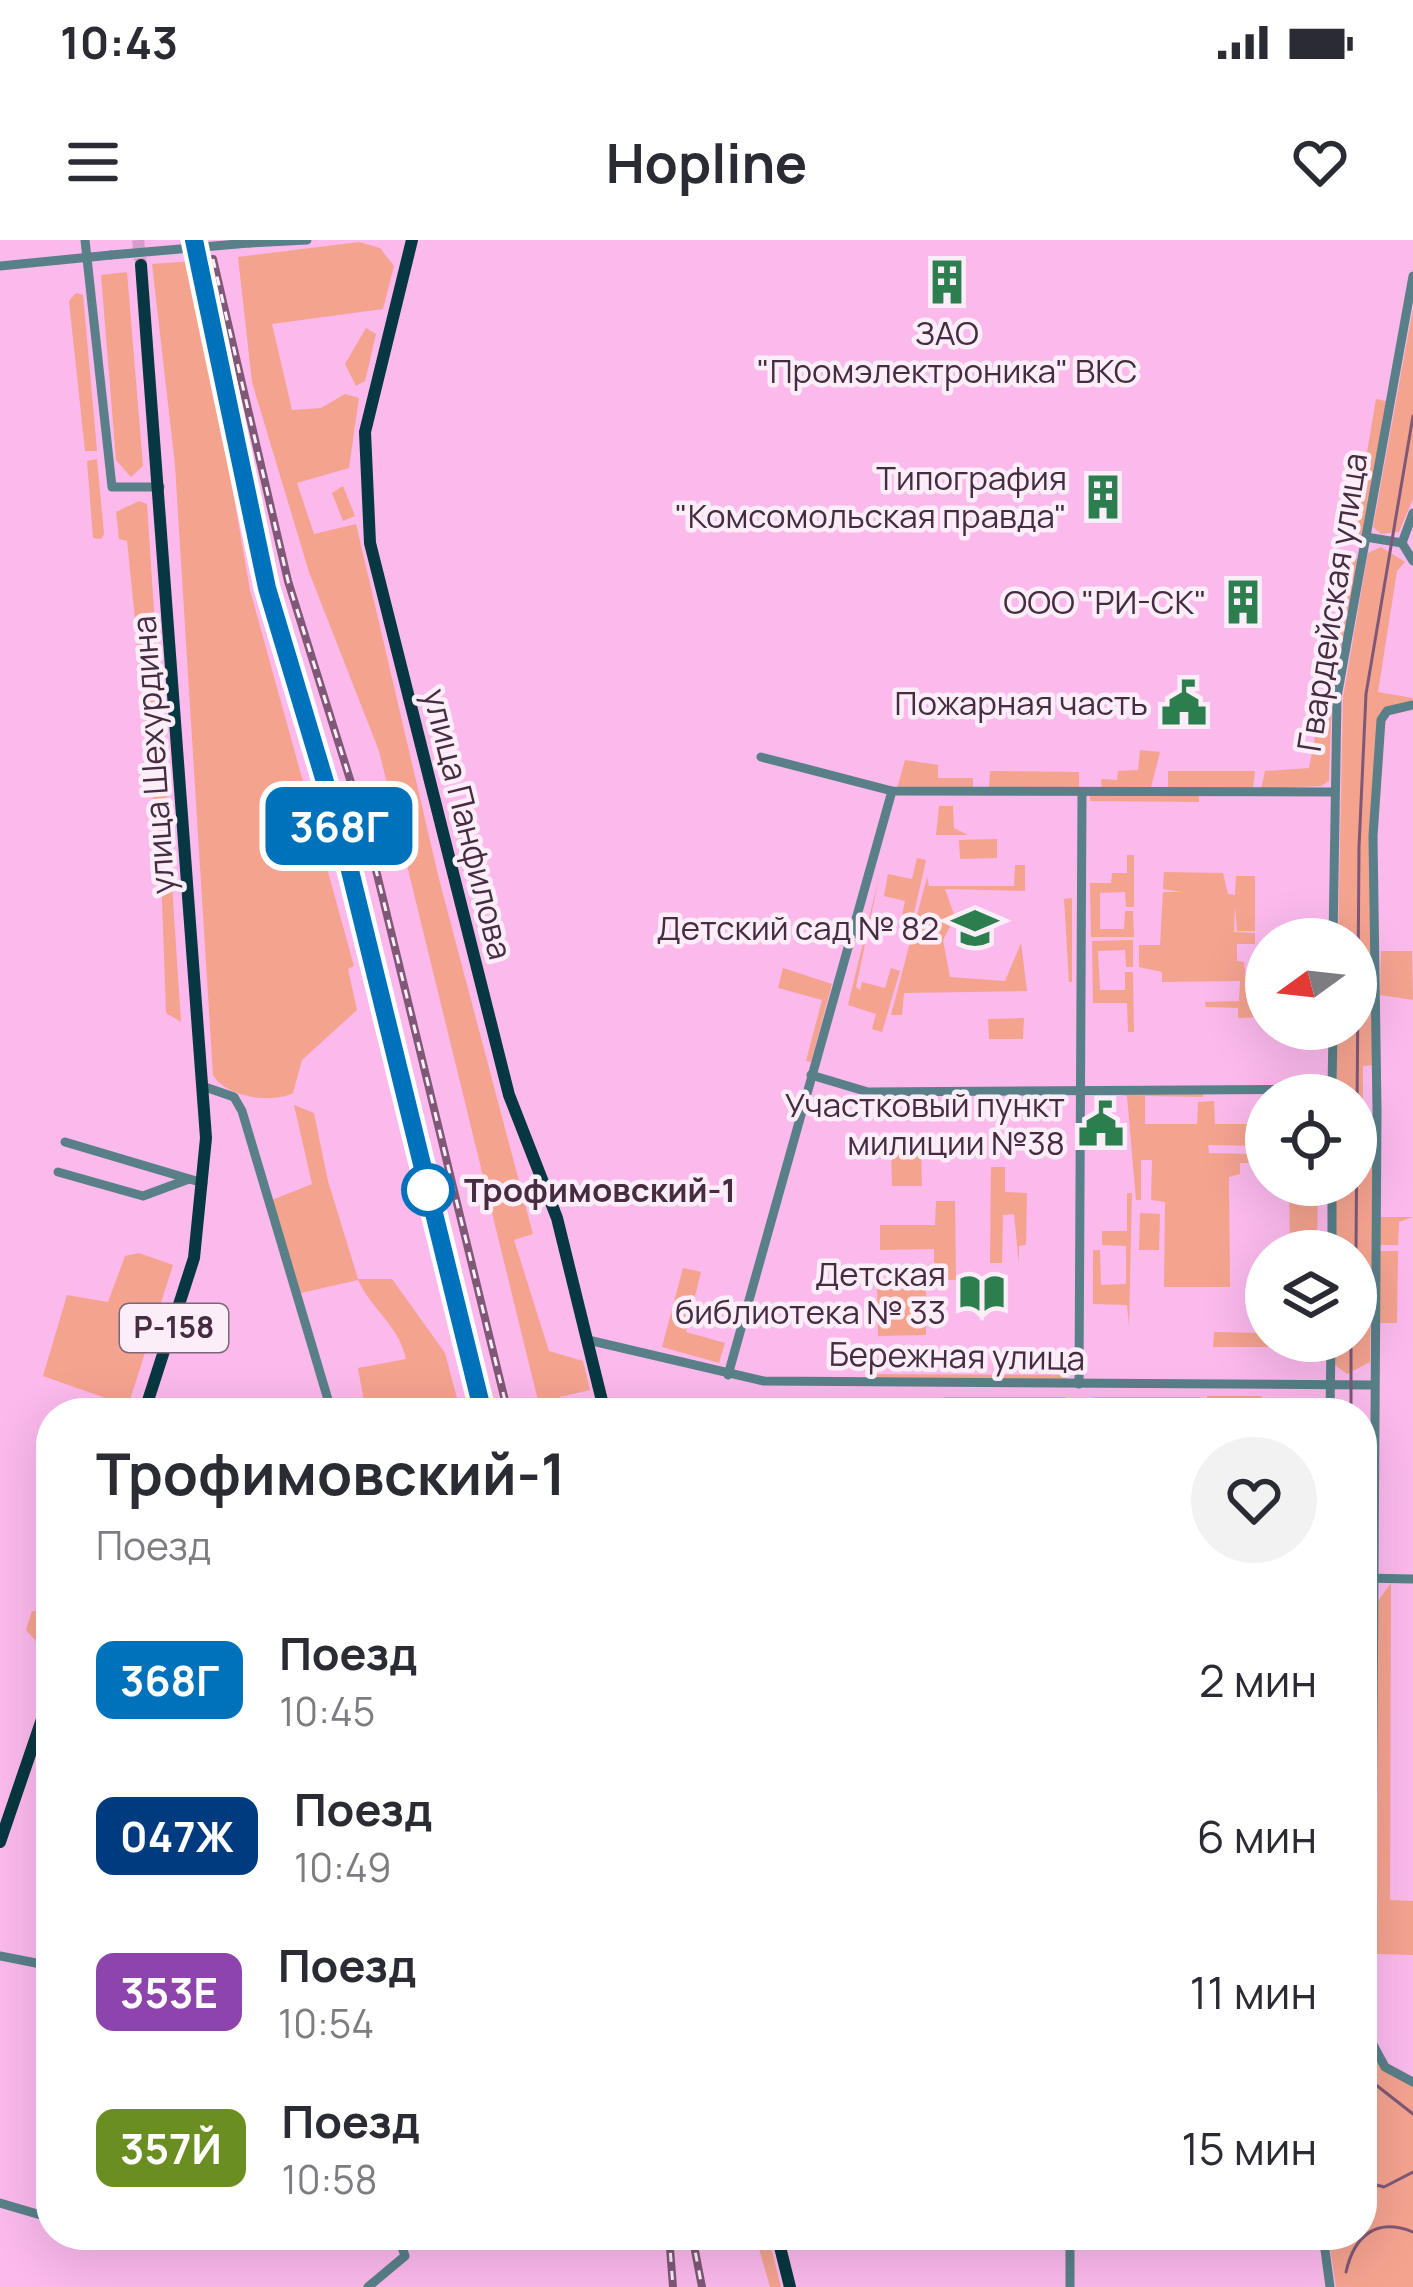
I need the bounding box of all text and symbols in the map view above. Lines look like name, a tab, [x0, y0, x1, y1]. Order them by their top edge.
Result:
text: 10:43	[60, 11, 178, 73]
text: Hopline	[606, 125, 807, 199]
icon: menu	[60, 129, 126, 195]
icon: heart	[1287, 129, 1353, 195]
building icon: ЗАО "Промэлектроника" ВКС	[922, 257, 972, 307]
place label: ЗАО "Промэлектроника" ВКС	[757, 310, 1137, 393]
street label: Гвардейская улица	[1286, 449, 1377, 755]
place label: Типография "Комсомольская правда"	[675, 455, 1067, 538]
building icon: Типография "Комсомольская правда"	[1078, 472, 1128, 522]
building icon: ООО "РИ-СК"	[1218, 577, 1268, 627]
place label: ООО "РИ-СК"	[1003, 579, 1207, 624]
street label: улица Шехурдина	[120, 614, 185, 896]
public building icon: Пожарная часть	[1159, 678, 1209, 728]
place label: Пожарная часть	[895, 680, 1148, 725]
street label: улица Панфилова	[413, 684, 524, 964]
line badge: 368Г	[255, 787, 423, 865]
text: 368Г	[289, 797, 389, 855]
school or university icon: Детский сад № 82	[950, 903, 1000, 953]
place label: Детский сад № 82	[657, 905, 939, 950]
north arrow	[1245, 918, 1377, 1050]
map controls	[1245, 918, 1377, 1362]
button: locate	[1245, 1074, 1377, 1206]
place label: Участковый пункт милиции №38	[785, 1082, 1065, 1165]
public building icon: Участковый пункт милиции №38	[1076, 1099, 1126, 1149]
marker: Трофимовский-1	[403, 1165, 453, 1215]
place label: Трофимовский-1	[464, 1167, 736, 1212]
button: layers	[1245, 1230, 1377, 1362]
place label: Детская библиотека № 33	[675, 1251, 946, 1334]
library icon: Детская библиотека № 33	[957, 1268, 1007, 1318]
road number: Р-158	[120, 1304, 228, 1352]
street label: Бережная улица	[828, 1331, 1086, 1380]
text: Трофимовский-1	[96, 1434, 566, 1512]
button: heart	[1191, 1437, 1317, 1563]
text: Поезд	[96, 1518, 211, 1572]
text: Поезд	[279, 1622, 418, 1684]
text: 2 мин	[1199, 1649, 1317, 1711]
text: 368Г	[120, 1651, 219, 1709]
text: 10:45	[279, 1684, 375, 1738]
text: Поезд	[294, 1778, 433, 1840]
text: 6 мин	[1197, 1805, 1317, 1867]
text: 047Ж	[120, 1807, 234, 1865]
text: 10:49	[294, 1840, 392, 1894]
text: Поезд	[278, 1934, 417, 1996]
text: 11 мин	[1190, 1961, 1317, 2023]
text: 353Е	[120, 1963, 218, 2021]
text: 10:54	[278, 1996, 374, 2050]
text: Поезд	[282, 2090, 420, 2152]
text: 15 мин	[1181, 2117, 1317, 2179]
text: 357Й	[120, 2119, 222, 2177]
text: 10:58	[282, 2152, 377, 2206]

